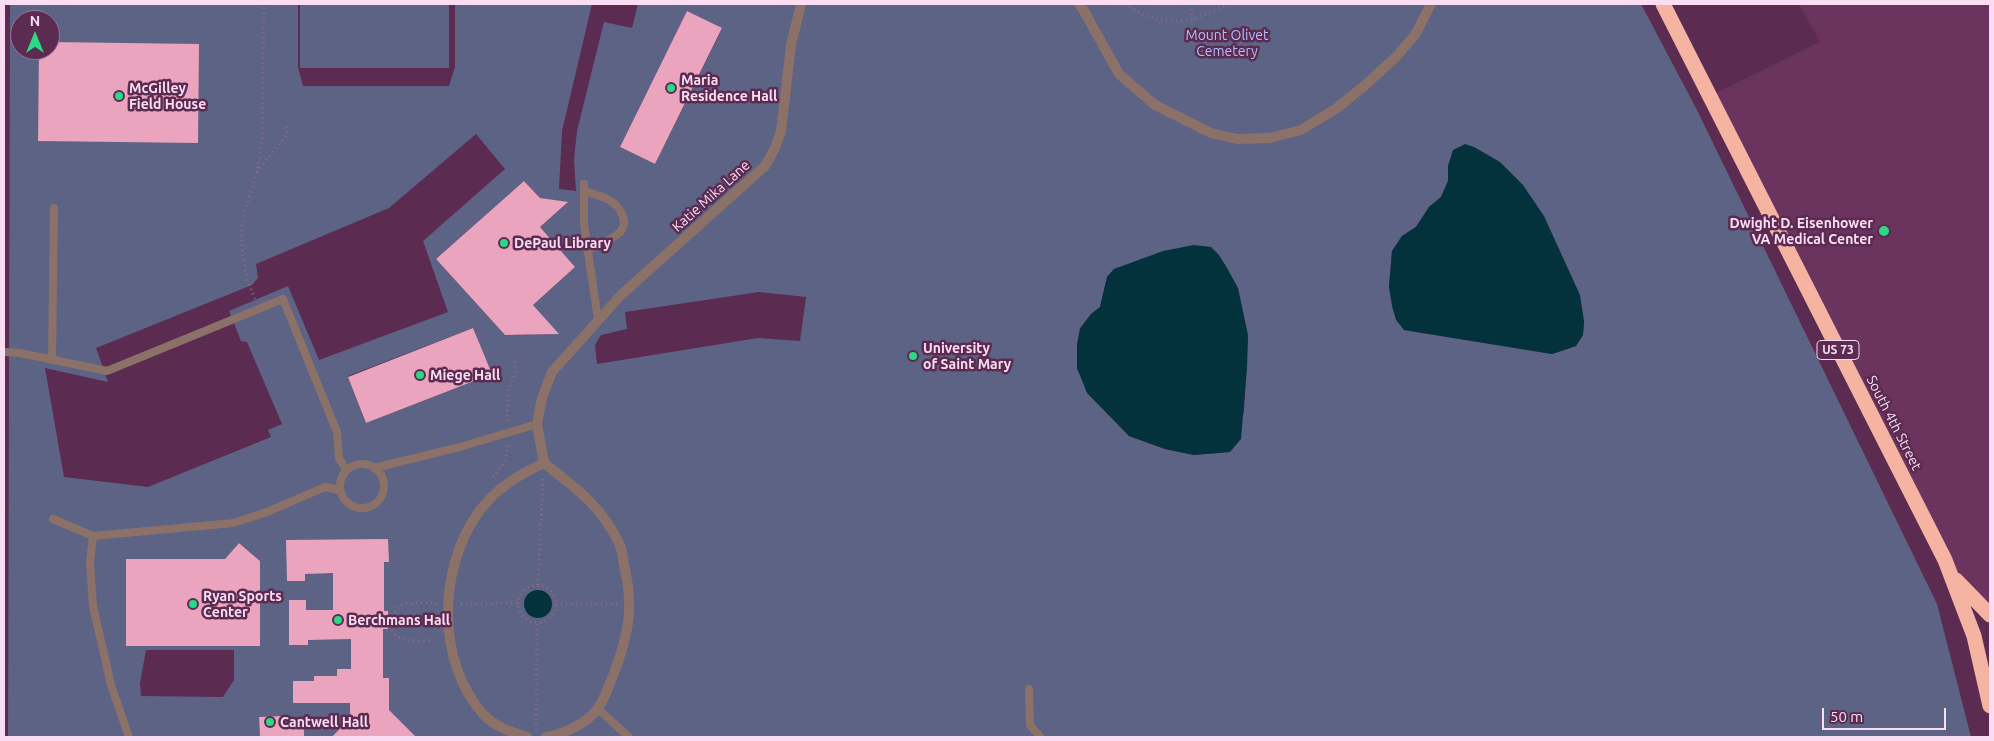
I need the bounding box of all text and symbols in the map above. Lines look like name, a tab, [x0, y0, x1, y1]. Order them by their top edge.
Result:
north arrow	[10, 10, 60, 60]
text: N	[30, 13, 40, 29]
park label: Mount Olivet Cemetery	[1186, 27, 1268, 59]
place label: Maria Residence Hall	[681, 72, 777, 104]
place label: McGilley Field House	[129, 80, 206, 112]
marker: Maria Residence Hall	[665, 82, 677, 94]
marker: McGilley Field House	[113, 90, 125, 102]
street label: Katie Mika Lane	[669, 157, 753, 235]
place label: Dwight D. Eisenhower VA Medical Center	[1729, 215, 1873, 248]
marker: Dwight D. Eisenhower VA Medical Center	[1877, 224, 1891, 238]
place label: DePaul Library	[514, 235, 611, 251]
marker: DePaul Library	[498, 237, 510, 249]
place label: University of Saint Mary	[923, 340, 1011, 372]
road number: US 73	[1817, 340, 1859, 360]
marker: University of Saint Mary	[907, 350, 919, 362]
place label: Miege Hall	[430, 367, 500, 383]
marker: Miege Hall	[414, 369, 426, 381]
street label: South 4th Street	[1863, 373, 1925, 473]
place label: Ryan Sports Center	[203, 588, 282, 620]
marker: Ryan Sports Center	[187, 598, 199, 610]
place label: Berchmans Hall	[348, 612, 450, 628]
marker: Berchmans Hall	[332, 614, 344, 626]
scale bar	[1824, 698, 1948, 730]
text: 50 m	[1830, 708, 1863, 725]
place label: Cantwell Hall	[280, 714, 368, 730]
marker: Cantwell Hall	[264, 716, 276, 728]

